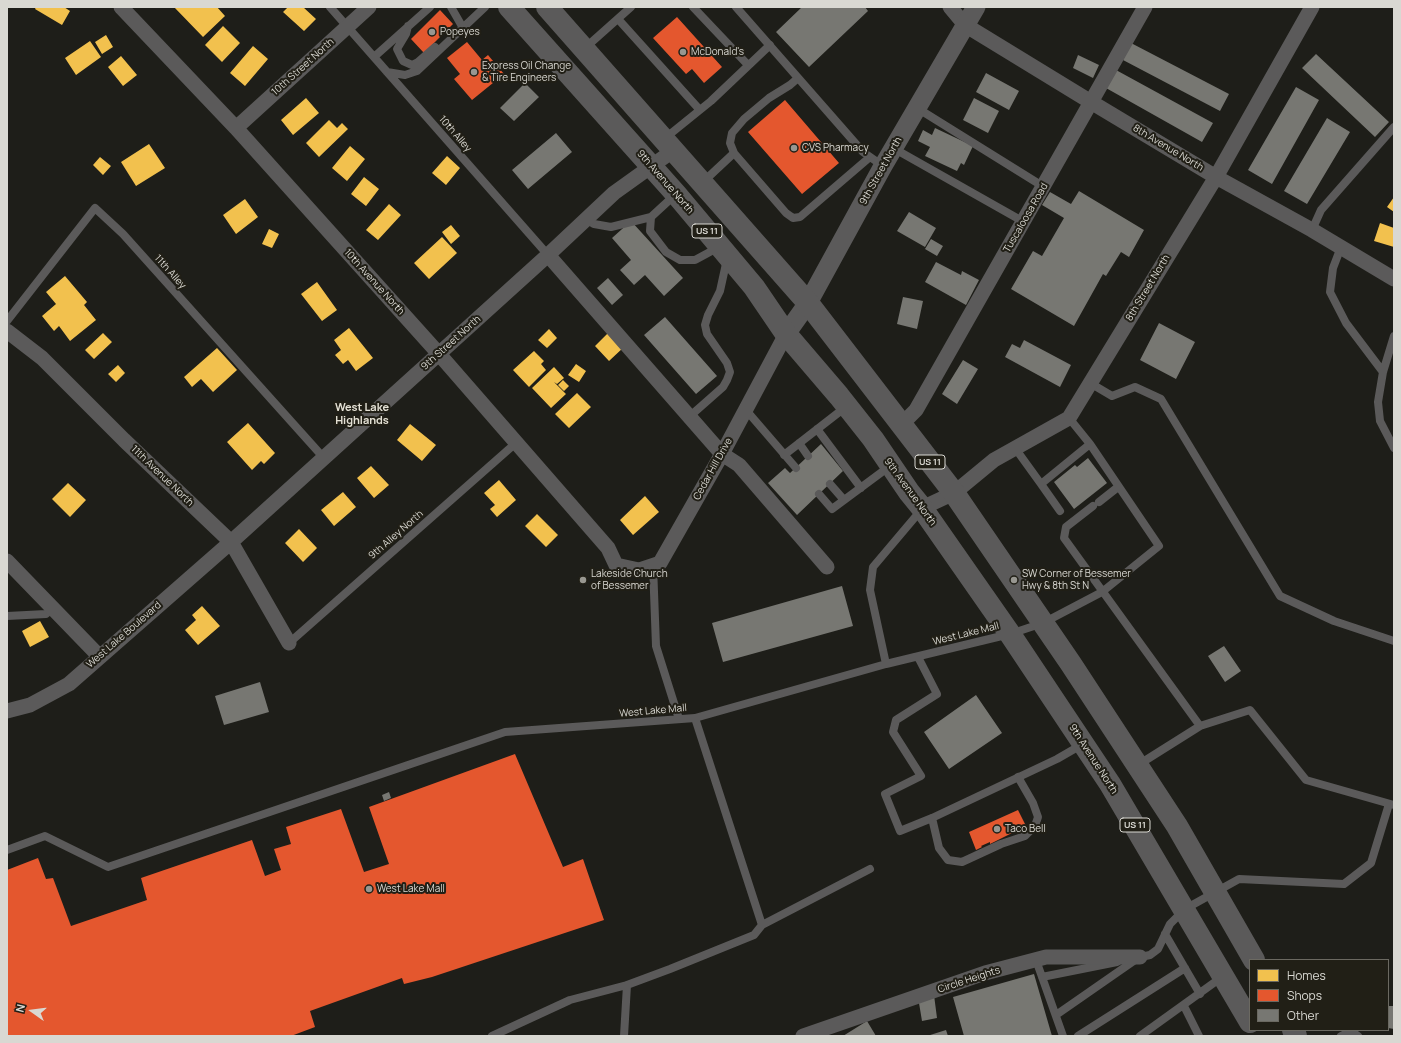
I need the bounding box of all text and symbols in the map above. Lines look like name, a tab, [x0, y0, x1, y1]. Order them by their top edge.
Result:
place label: Popeyes	[440, 26, 480, 38]
marker: Popeyes	[427, 27, 437, 37]
street label: 10th Street North	[269, 36, 337, 98]
place label: McDonald's	[691, 46, 744, 58]
marker: McDonald's	[678, 47, 688, 57]
place label: Express Oil Change & Tire Engineers	[482, 60, 571, 84]
marker: Express Oil Change & Tire Engineers	[469, 67, 479, 77]
street label: 10th Alley	[436, 113, 474, 155]
street label: 8th Avenue North	[1130, 122, 1206, 174]
street label: 9th Street North	[857, 135, 905, 207]
place label: CVS Pharmacy	[802, 142, 869, 154]
marker: CVS Pharmacy	[789, 143, 799, 153]
street label: 9th Avenue North	[634, 148, 696, 216]
street label: Tuscaloosa Road	[1001, 181, 1051, 255]
road number: US 11	[692, 224, 722, 238]
street label: 10th Avenue North	[341, 247, 407, 317]
street label: 11th Alley	[152, 252, 188, 292]
street label: 8th Street North	[1123, 253, 1173, 323]
street label: 9th Street North	[419, 313, 483, 373]
district label: West Lake Highlands	[335, 401, 389, 427]
street label: Cedar Hill Drive	[691, 436, 735, 502]
street label: 11th Avenue North	[128, 443, 196, 509]
road number: US 11	[915, 455, 945, 469]
street label: 9th Avenue North	[881, 456, 939, 528]
street label: 9th Alley North	[366, 508, 426, 562]
place label: Lakeside Church of Bessemer	[591, 568, 668, 592]
place label: SW Corner of Bessemer Hwy & 8th St N	[1022, 568, 1131, 592]
marker: Lakeside Church of Bessemer	[578, 575, 588, 585]
marker: SW Corner of Bessemer Hwy & 8th St N	[1009, 575, 1019, 585]
street label: West Lake Boulevard	[84, 599, 164, 671]
street label: West Lake Mall	[932, 620, 1000, 648]
street label: West Lake Mall	[619, 702, 687, 720]
street label: 9th Avenue North	[1066, 722, 1120, 796]
road number: US 11	[1120, 818, 1150, 832]
place label: Taco Bell	[1005, 823, 1046, 835]
marker: Taco Bell	[992, 824, 1002, 834]
place label: West Lake Mall	[377, 883, 445, 895]
marker: West Lake Mall	[364, 884, 374, 894]
legend	[1249, 959, 1389, 1031]
street label: Circle Heights	[936, 964, 1002, 996]
text: Homes	[1287, 967, 1326, 984]
text: Shops	[1287, 987, 1322, 1004]
north arrow	[12, 991, 52, 1031]
text: N	[12, 1002, 28, 1014]
text: Other	[1287, 1007, 1319, 1024]

